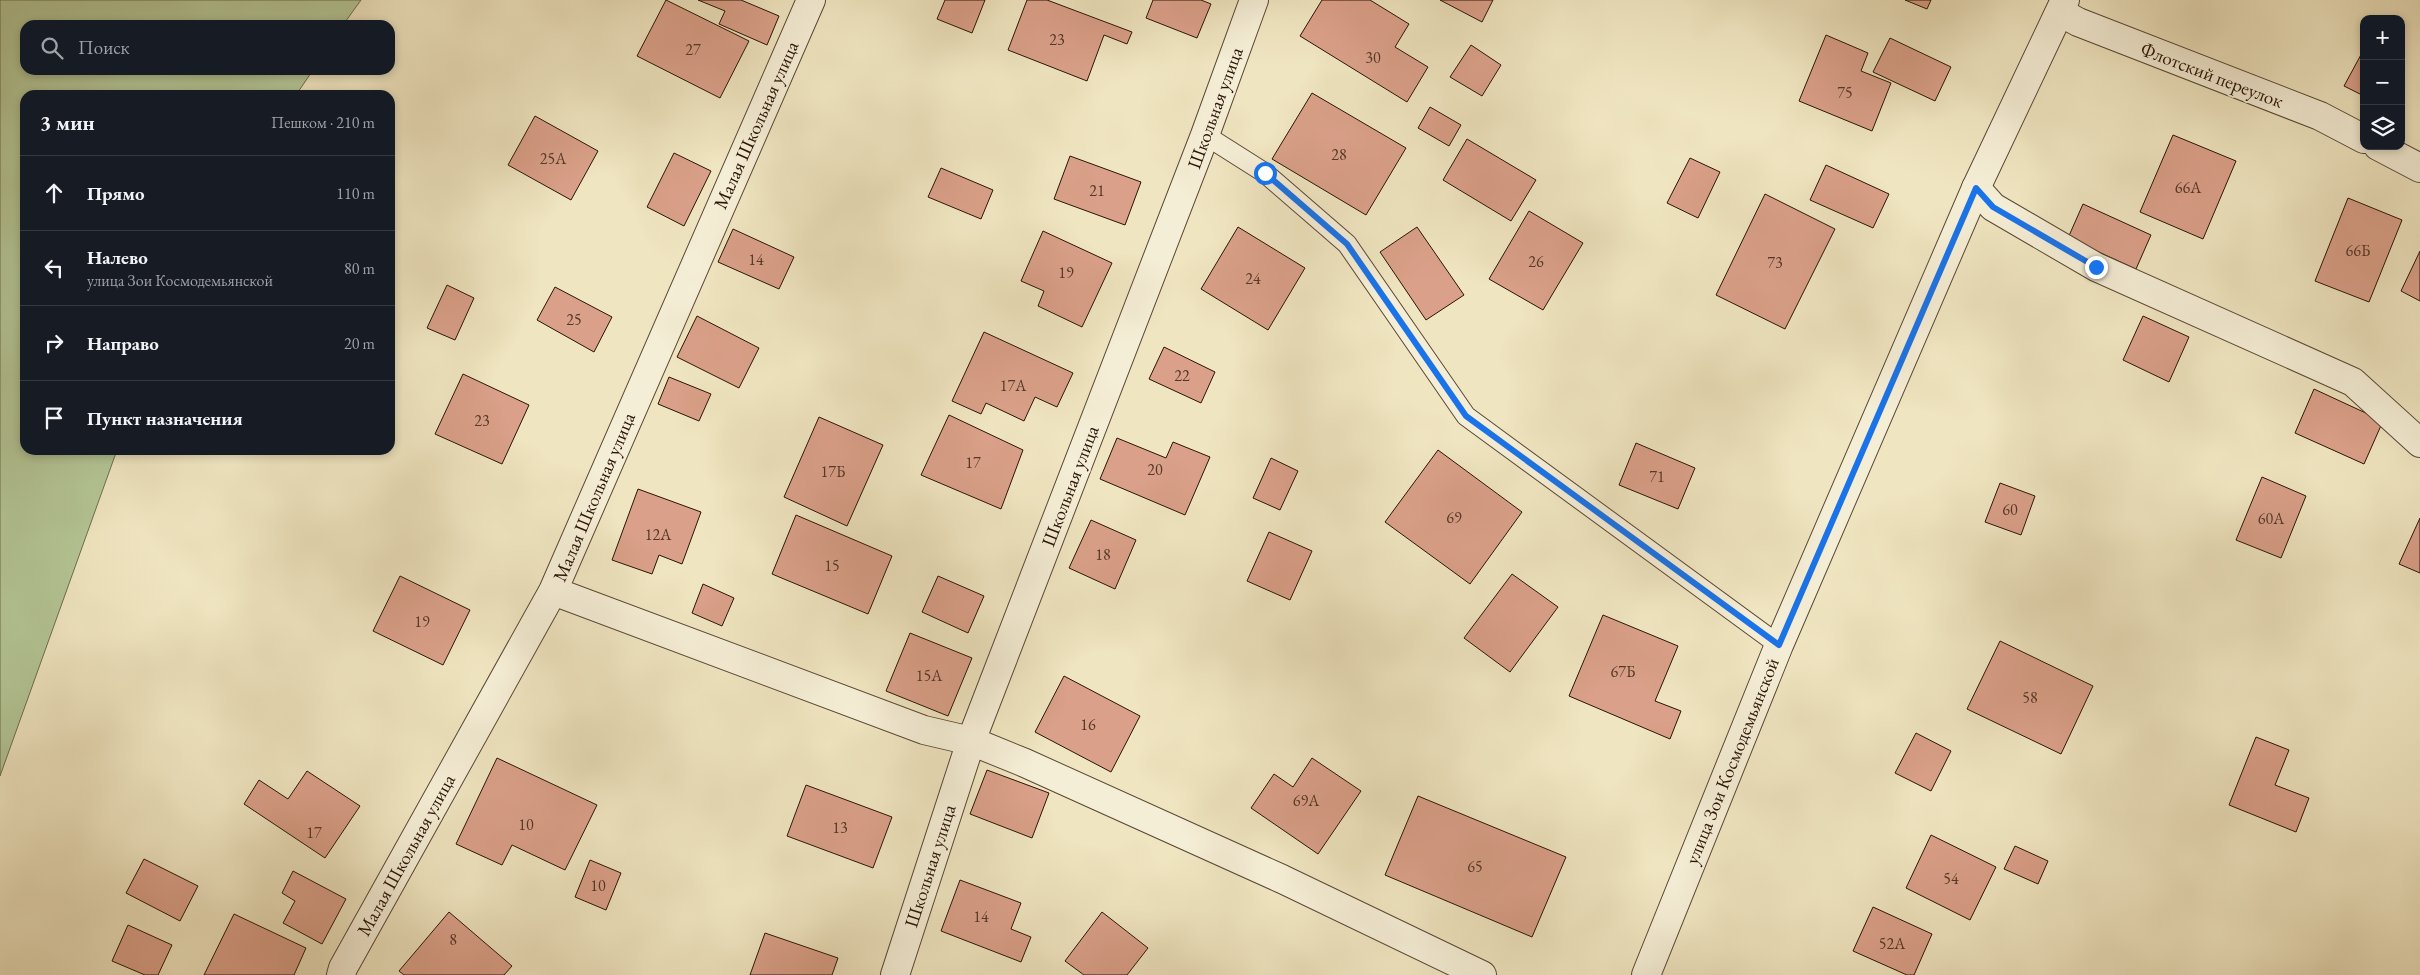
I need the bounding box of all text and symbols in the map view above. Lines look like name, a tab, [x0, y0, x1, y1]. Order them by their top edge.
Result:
map controls	[2360, 15, 2405, 150]
button: +	[2360, 15, 2405, 60]
search box	[20, 20, 395, 75]
house number: 23	[1049, 29, 1065, 50]
icon: search	[38, 34, 66, 62]
text: Поиск	[78, 35, 130, 60]
street label: Флотский переулок	[2137, 36, 2287, 114]
street label: Малая Школьная улица	[708, 37, 804, 213]
house number: 27	[685, 39, 701, 60]
street label: Школьная улица	[1181, 43, 1249, 172]
house number: 30	[1365, 47, 1381, 68]
button: −	[2360, 60, 2405, 105]
house number: 75	[1837, 82, 1853, 103]
button: layers	[2360, 105, 2405, 150]
text: 3 мин	[40, 109, 95, 136]
text: Пешком · 210 m	[271, 112, 375, 133]
house number: 28	[1331, 144, 1347, 165]
house number: 25А	[540, 148, 567, 169]
route start	[1254, 162, 1277, 185]
house number: 66А	[2175, 177, 2202, 198]
icon: ahead	[40, 179, 68, 207]
house number: 21	[1089, 180, 1105, 201]
text: Прямо	[87, 181, 145, 206]
text: 110 m	[336, 183, 375, 204]
house number: 66Б	[2346, 240, 2370, 261]
text: Налево	[87, 245, 148, 270]
house number: 14	[748, 249, 764, 270]
house number: 26	[1528, 251, 1544, 272]
house number: 73	[1767, 252, 1783, 273]
icon: left	[40, 254, 68, 282]
route end	[2085, 256, 2108, 279]
text: 80 m	[344, 258, 375, 279]
house number: 19	[1058, 262, 1074, 283]
house number: 24	[1245, 268, 1261, 289]
text: улица Зои Космодемьянской	[87, 270, 273, 291]
house number: 25	[566, 309, 582, 330]
icon: right	[40, 329, 68, 357]
text: Направо	[87, 331, 159, 356]
text: 20 m	[344, 333, 375, 354]
house number: 22	[1174, 365, 1190, 386]
house number: 17А	[1000, 375, 1027, 396]
icon: arrive	[40, 404, 68, 432]
text: Пункт назначения	[87, 406, 243, 431]
street label: Малая Школьная улица	[547, 408, 641, 585]
house number: 23	[474, 410, 490, 431]
street label: Школьная улица	[1035, 421, 1105, 550]
house number: 17	[965, 452, 981, 473]
house number: 20	[1147, 459, 1163, 480]
house number: 17Б	[821, 461, 845, 482]
house number: 71	[1649, 466, 1665, 487]
house number: 60	[2002, 499, 2018, 520]
house number: 69	[1446, 507, 1462, 528]
house number: 60А	[2258, 508, 2285, 529]
house number: 12А	[645, 524, 672, 545]
house number: 18	[1095, 544, 1111, 565]
house number: 15	[824, 555, 840, 576]
house number: 19	[414, 611, 430, 632]
street label: улица Зои Космодемьянской	[1679, 654, 1785, 868]
house number: 67Б	[1611, 661, 1635, 682]
house number: 15А	[916, 665, 943, 686]
house number: 58	[2022, 687, 2038, 708]
house number: 16	[1080, 714, 1096, 735]
street label: Малая Школьная улица	[351, 769, 461, 940]
house number: 69А	[1293, 790, 1320, 811]
street label: Школьная улица	[898, 801, 962, 931]
house number: 10	[518, 814, 534, 835]
house number: 13	[832, 817, 848, 838]
house number: 17	[306, 822, 322, 843]
house number: 65	[1467, 856, 1483, 877]
house number: 54	[1943, 868, 1959, 889]
house number: 10	[590, 875, 606, 896]
house number: 14	[973, 906, 989, 927]
house number: 8	[449, 929, 457, 950]
house number: 52А	[1879, 933, 1906, 954]

